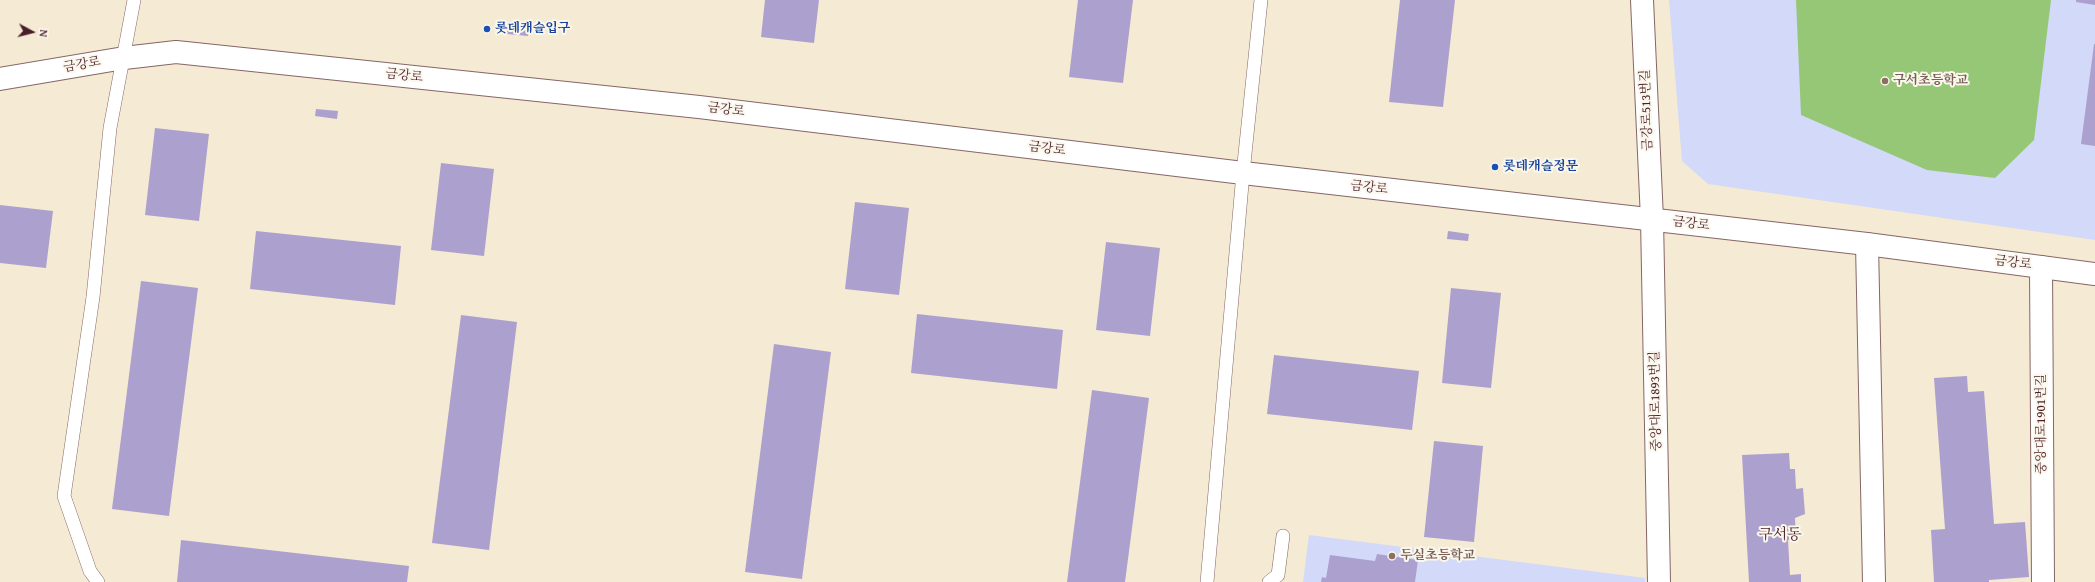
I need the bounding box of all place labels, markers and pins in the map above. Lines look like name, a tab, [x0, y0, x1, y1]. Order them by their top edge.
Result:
place label: 롯데캐슬입구	[495, 21, 570, 37]
marker: 롯데캐슬입구	[482, 24, 492, 34]
place label: 구서초등학교	[1893, 73, 1968, 89]
marker: 구서초등학교	[1880, 76, 1890, 86]
place label: 롯데캐슬정문	[1503, 159, 1578, 175]
marker: 롯데캐슬정문	[1490, 162, 1500, 172]
place label: 두실초등학교	[1400, 548, 1475, 564]
marker: 두실초등학교	[1387, 551, 1397, 561]

